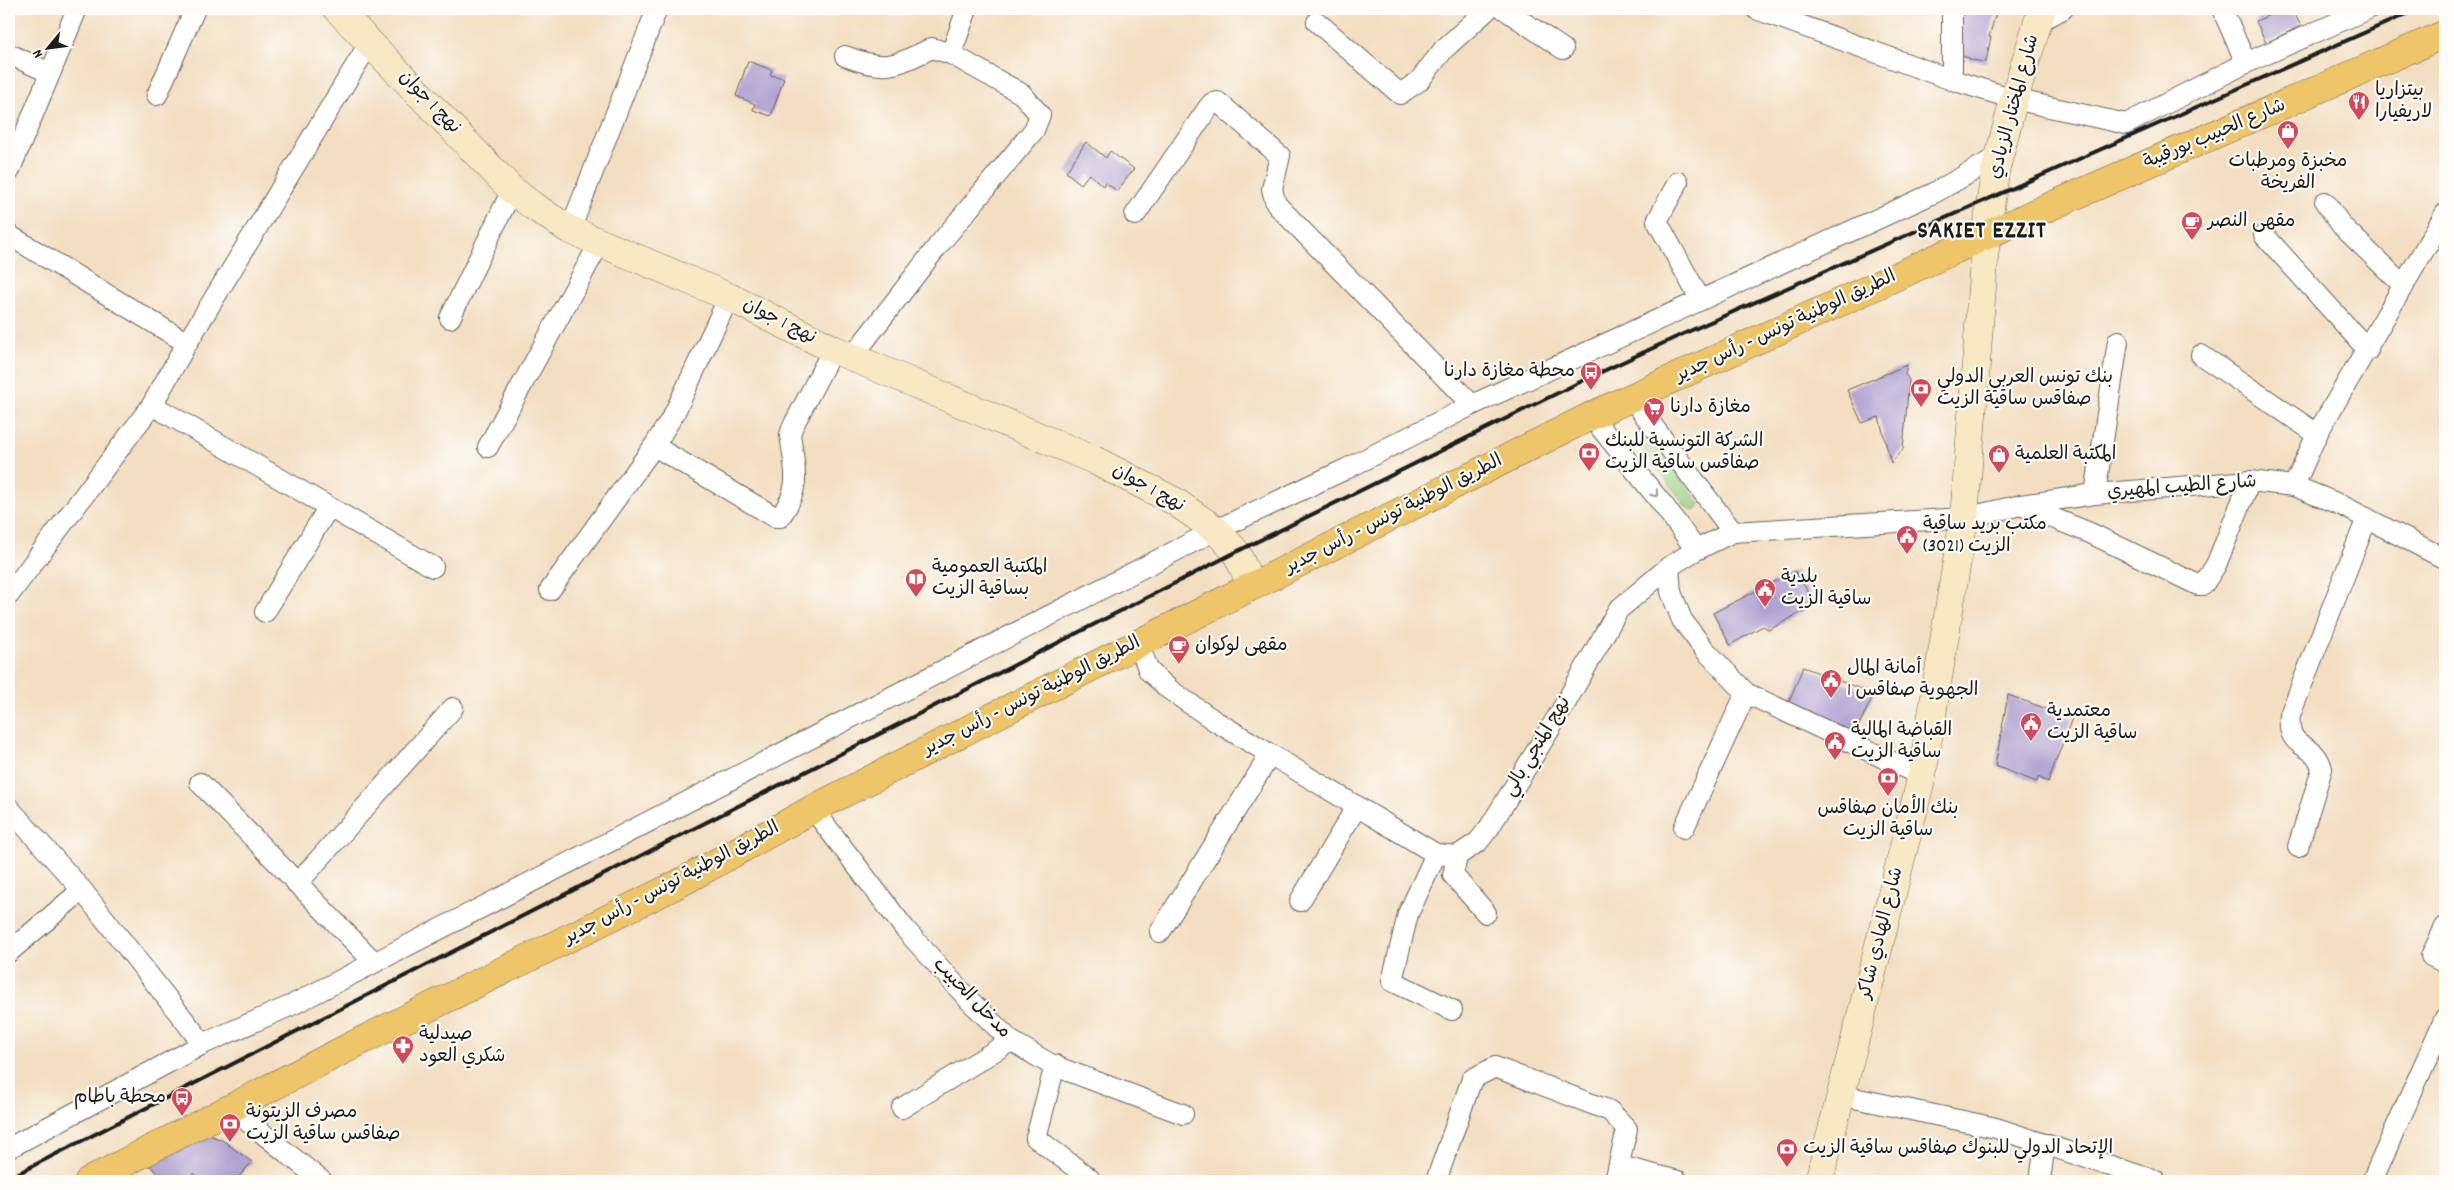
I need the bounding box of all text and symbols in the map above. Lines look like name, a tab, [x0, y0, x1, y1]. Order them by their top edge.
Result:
north arrow	[22, 22, 72, 72]
street label: شارع المختار الزيادي	[1983, 32, 2047, 182]
text: N	[28, 45, 49, 61]
street label: نهج 1 جوان	[392, 65, 466, 141]
place label: بيتزاريا لاريفيارا	[2375, 78, 2432, 127]
restaurant icon: بيتزاريا لاريفيارا	[2347, 90, 2371, 121]
street label: شارع الحبيب بورقيبة	[2140, 93, 2290, 177]
shop icon: مخبزة ومرطبات الفريخة	[2276, 119, 2300, 150]
place label: مخبزة ومرطبات الفريخة	[2229, 149, 2347, 198]
place label: مقهى النصر	[2206, 209, 2295, 236]
cafe icon: مقهى النصر	[2180, 210, 2204, 241]
district label: SAKIET EZZIT	[1917, 215, 2047, 249]
street label: الطريق الوطنية تونس - رأس جدير	[1669, 264, 1901, 391]
street label: نهج 1 جوان	[737, 292, 821, 352]
place label: محطة مغازة دارنا	[1444, 359, 1575, 386]
bus stop icon: محطة مغازة دارنا	[1579, 360, 1603, 391]
place label: بنك تونس العربي الدولي صفاقس ساقية الزيت	[1937, 365, 2113, 414]
bank icon: بنك تونس العربي الدولي صفاقس ساقية الزيت	[1909, 377, 1933, 408]
place label: مغازة دارنا	[1670, 395, 1751, 422]
supermarket icon: مغازة دارنا	[1642, 396, 1666, 427]
place label: الشركة التونسية للبنك صفاقس ساقية الزيت	[1605, 429, 1763, 478]
bank icon: الشركة التونسية للبنك صفاقس ساقية الزيت	[1577, 441, 1601, 472]
place label: المكتبة العلمية	[2015, 442, 2116, 469]
shop icon: المكتبة العلمية	[1987, 443, 2011, 474]
street label: الطريق الوطنية تونس - رأس جدير	[1279, 448, 1508, 583]
street label: نهج 1 جوان	[1107, 458, 1189, 520]
street label: شارع الطيب المهيري	[2106, 469, 2258, 507]
one-way arrow	[1649, 489, 1658, 498]
place label: مكتب بريد ساقية الزيت (3021)	[1923, 512, 2047, 561]
public building icon: مكتب بريد ساقية الزيت (3021)	[1895, 524, 1919, 555]
place label: المكتبة العمومية بساقية الزيت	[932, 555, 1048, 604]
place label: بلدية ساقية الزيت	[1781, 565, 1872, 614]
library icon: المكتبة العمومية بساقية الزيت	[904, 567, 928, 598]
public building icon: بلدية ساقية الزيت	[1753, 577, 1777, 608]
street label: الطريق الوطنية تونس - رأس جدير	[917, 630, 1146, 765]
place label: مقهى لوكوان	[1195, 633, 1288, 660]
cafe icon: مقهى لوكوان	[1167, 634, 1191, 665]
place label: أمانة المال الجهوية صفاقس 1	[1847, 656, 1979, 705]
public building icon: أمانة المال الجهوية صفاقس 1	[1819, 668, 1843, 699]
street label: نهج المنجي بالي	[1497, 692, 1579, 802]
place label: معتمدية ساقية الزيت	[2047, 699, 2138, 748]
public building icon: معتمدية ساقية الزيت	[2019, 711, 2043, 742]
place label: القباضة المالية ساقية الزيت	[1851, 718, 1952, 767]
public building icon: القباضة المالية ساقية الزيت	[1823, 730, 1847, 761]
bank icon: بنك الأمان صفاقس ساقية الزيت	[1876, 766, 1900, 797]
place label: بنك الأمان صفاقس ساقية الزيت	[1817, 794, 1959, 845]
street label: الطريق الوطنية تونس - رأس جدير	[557, 815, 785, 953]
street label: شارع الهادي شاكر	[1852, 864, 1911, 1004]
street label: مدخل الحبيب	[926, 953, 1016, 1045]
place label: صيدلية شكري العود	[419, 1022, 505, 1071]
pharmacy icon: صيدلية شكري العود	[391, 1034, 415, 1065]
place label: محطة باطام	[74, 1085, 166, 1112]
bus stop icon: محطة باطام	[170, 1086, 194, 1117]
place label: مصرف الزيتونة صفاقس ساقية الزيت	[246, 1100, 400, 1149]
bank icon: مصرف الزيتونة صفاقس ساقية الزيت	[218, 1112, 242, 1143]
place label: الإتحاد الدولي للبنوك صفاقس ساقية الزيت	[1803, 1136, 2113, 1163]
bank icon: الإتحاد الدولي للبنوك صفاقس ساقية الزيت	[1775, 1137, 1799, 1168]

